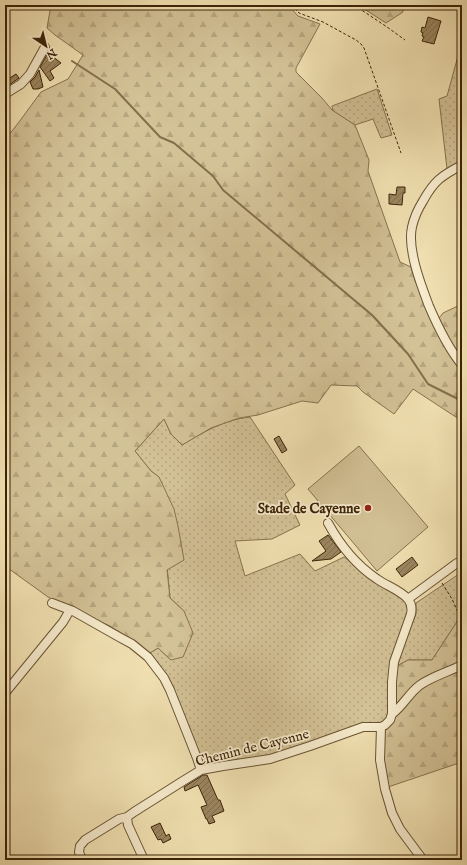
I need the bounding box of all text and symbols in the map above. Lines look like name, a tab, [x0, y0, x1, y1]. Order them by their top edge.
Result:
north arrow	[26, 26, 66, 66]
text: N	[43, 44, 60, 62]
place label: Stade de Cayenne	[258, 500, 361, 518]
marker: Stade de Cayenne	[363, 503, 373, 513]
street label: Chemin de Cayenne	[194, 725, 311, 771]

